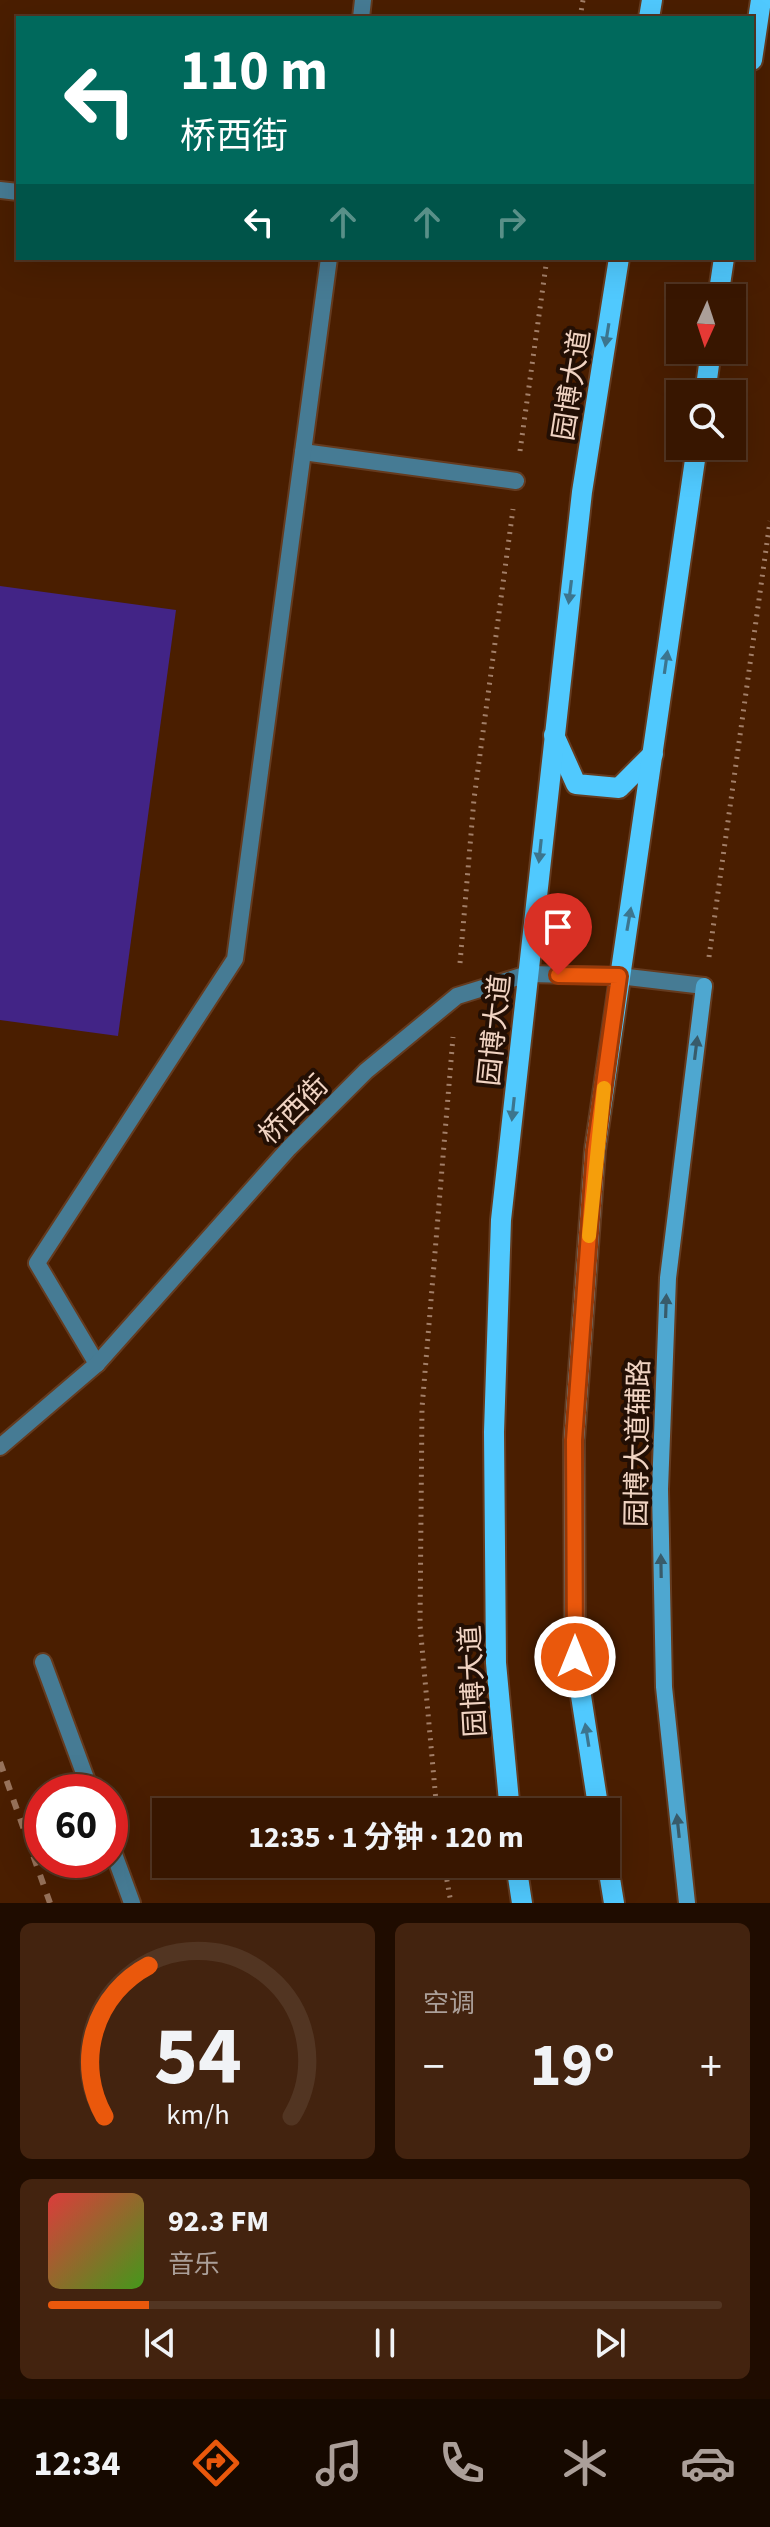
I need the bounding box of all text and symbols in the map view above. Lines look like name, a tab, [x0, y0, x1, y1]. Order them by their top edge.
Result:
text: 110 m	[180, 32, 328, 111]
icon: left	[48, 48, 152, 152]
text: 桥西街	[180, 111, 288, 162]
icon: left	[237, 200, 281, 244]
icon: ahead	[321, 200, 365, 244]
icon: ahead	[405, 200, 449, 244]
icon: right	[489, 200, 533, 244]
north arrow	[666, 284, 746, 364]
map controls	[666, 284, 746, 460]
one-way arrow	[600, 323, 613, 348]
street label: 园博大道	[543, 327, 601, 444]
button: search	[666, 380, 746, 460]
one-way arrow	[564, 580, 577, 605]
one-way arrow	[660, 649, 673, 674]
one-way arrow	[534, 839, 547, 864]
pin	[524, 893, 592, 975]
icon: arrive	[536, 905, 580, 949]
one-way arrow	[623, 906, 635, 931]
street label: 园博大道	[469, 972, 521, 1088]
one-way arrow	[690, 1035, 703, 1060]
street label: 桥西街	[250, 1066, 338, 1154]
one-way arrow	[507, 1097, 520, 1122]
one-way arrow	[660, 1293, 673, 1318]
street label: 园博大道辅路	[617, 1359, 659, 1527]
one-way arrow	[655, 1553, 668, 1578]
position arrow	[533, 1615, 617, 1699]
street label: 园博大道	[450, 1624, 496, 1738]
one-way arrow	[580, 1722, 593, 1747]
speed limit sign: 60	[24, 1774, 128, 1878]
one-way arrow	[671, 1813, 684, 1838]
text: 12:35 · 1 分钟 · 120 m	[248, 1816, 524, 1859]
text: 空调	[423, 1985, 475, 2022]
text: 54	[154, 1998, 241, 2116]
text: 19°	[530, 2024, 615, 2109]
text: −	[423, 2036, 445, 2099]
text: +	[700, 2036, 722, 2099]
text: km/h	[166, 2095, 229, 2135]
text: 92.3 FM	[168, 2200, 269, 2243]
text: 音乐	[168, 2246, 220, 2283]
icon: previous	[138, 2321, 182, 2365]
icon: pause	[363, 2321, 407, 2365]
icon: next	[588, 2321, 632, 2365]
icon: directions	[188, 2435, 244, 2491]
icon: music	[311, 2435, 367, 2491]
icon: phone	[434, 2435, 490, 2491]
icon: climate	[557, 2435, 613, 2491]
icon: car	[680, 2435, 736, 2491]
text: 12:34	[34, 2438, 120, 2489]

